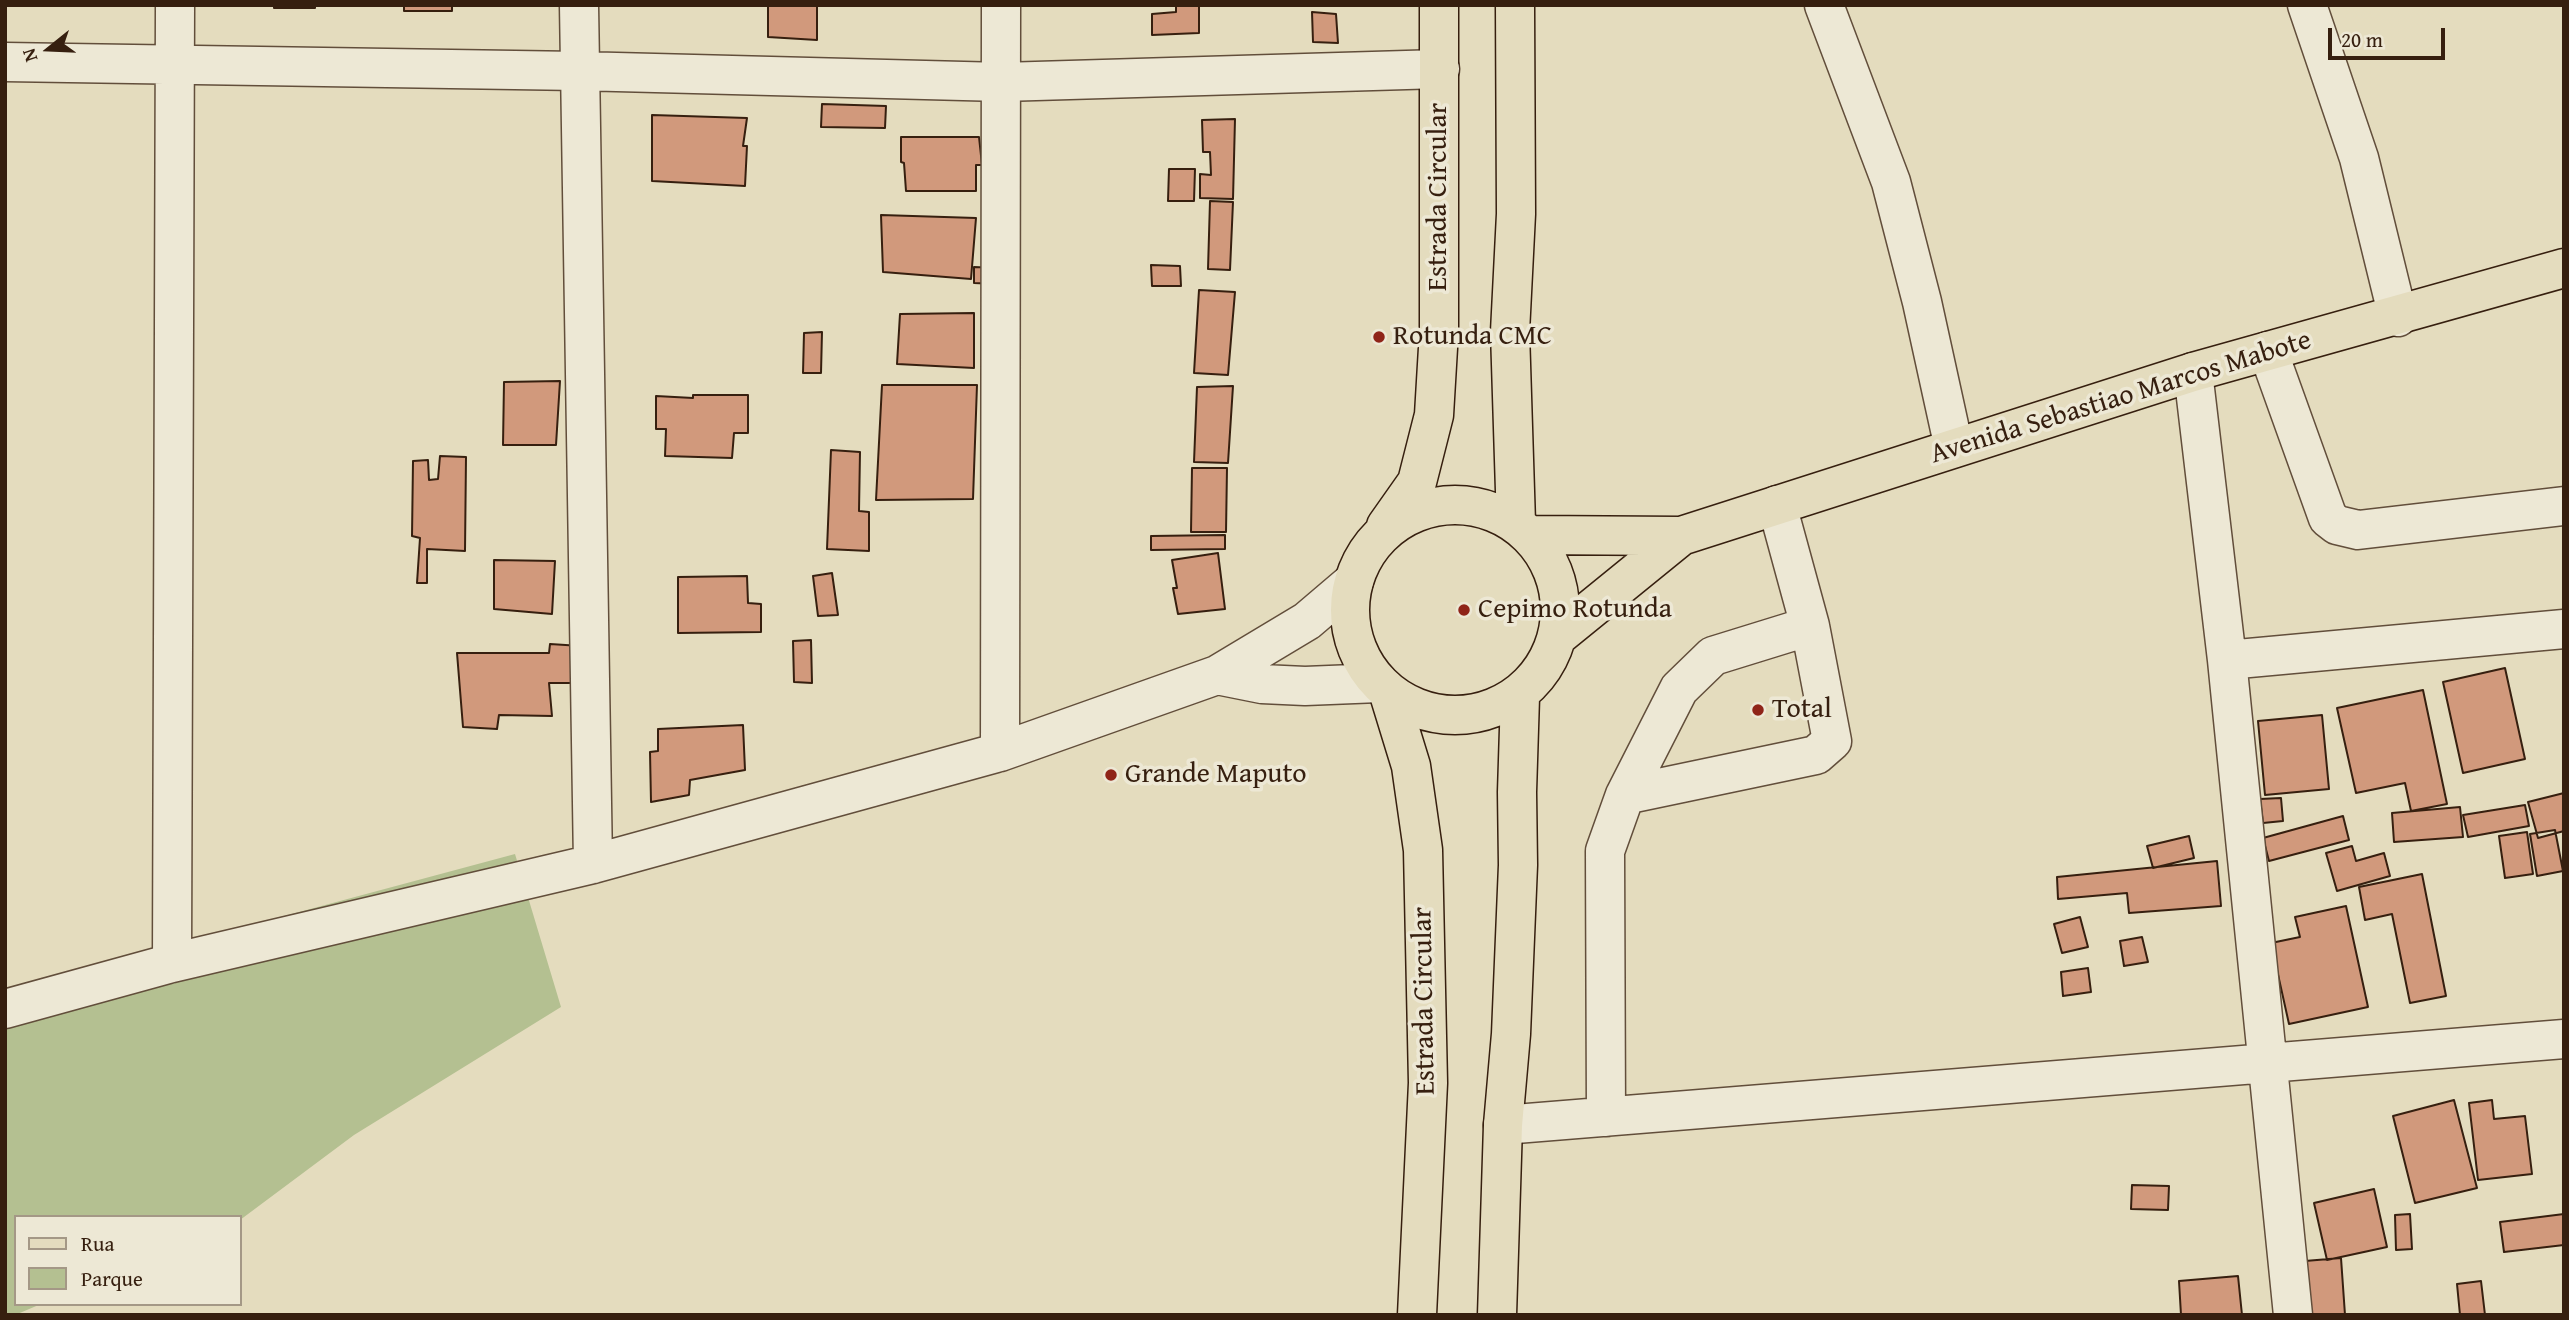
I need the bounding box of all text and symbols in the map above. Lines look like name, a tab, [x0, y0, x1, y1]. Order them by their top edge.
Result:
north arrow	[14, 14, 84, 84]
scale bar	[2331, 14, 2448, 58]
text: 20 m	[2341, 24, 2383, 55]
text: N	[14, 45, 44, 66]
street label: Estrada Circular	[1422, 103, 1456, 291]
place label: Rotunda CMC	[1393, 320, 1552, 354]
street label: Avenida Sebastiao Marcos Mabote	[1927, 324, 2315, 472]
marker: Rotunda CMC	[1371, 329, 1387, 345]
place label: Cepimo Rotunda	[1478, 593, 1672, 627]
marker: Cepimo Rotunda	[1456, 602, 1472, 618]
place label: Total	[1772, 693, 1832, 727]
marker: Total	[1750, 702, 1766, 718]
place label: Grande Maputo	[1125, 758, 1307, 792]
marker: Grande Maputo	[1103, 767, 1119, 783]
street label: Estrada Circular	[1407, 907, 1443, 1095]
legend	[14, 1215, 242, 1306]
text: Rua	[81, 1228, 114, 1259]
text: Parque	[81, 1263, 143, 1294]

